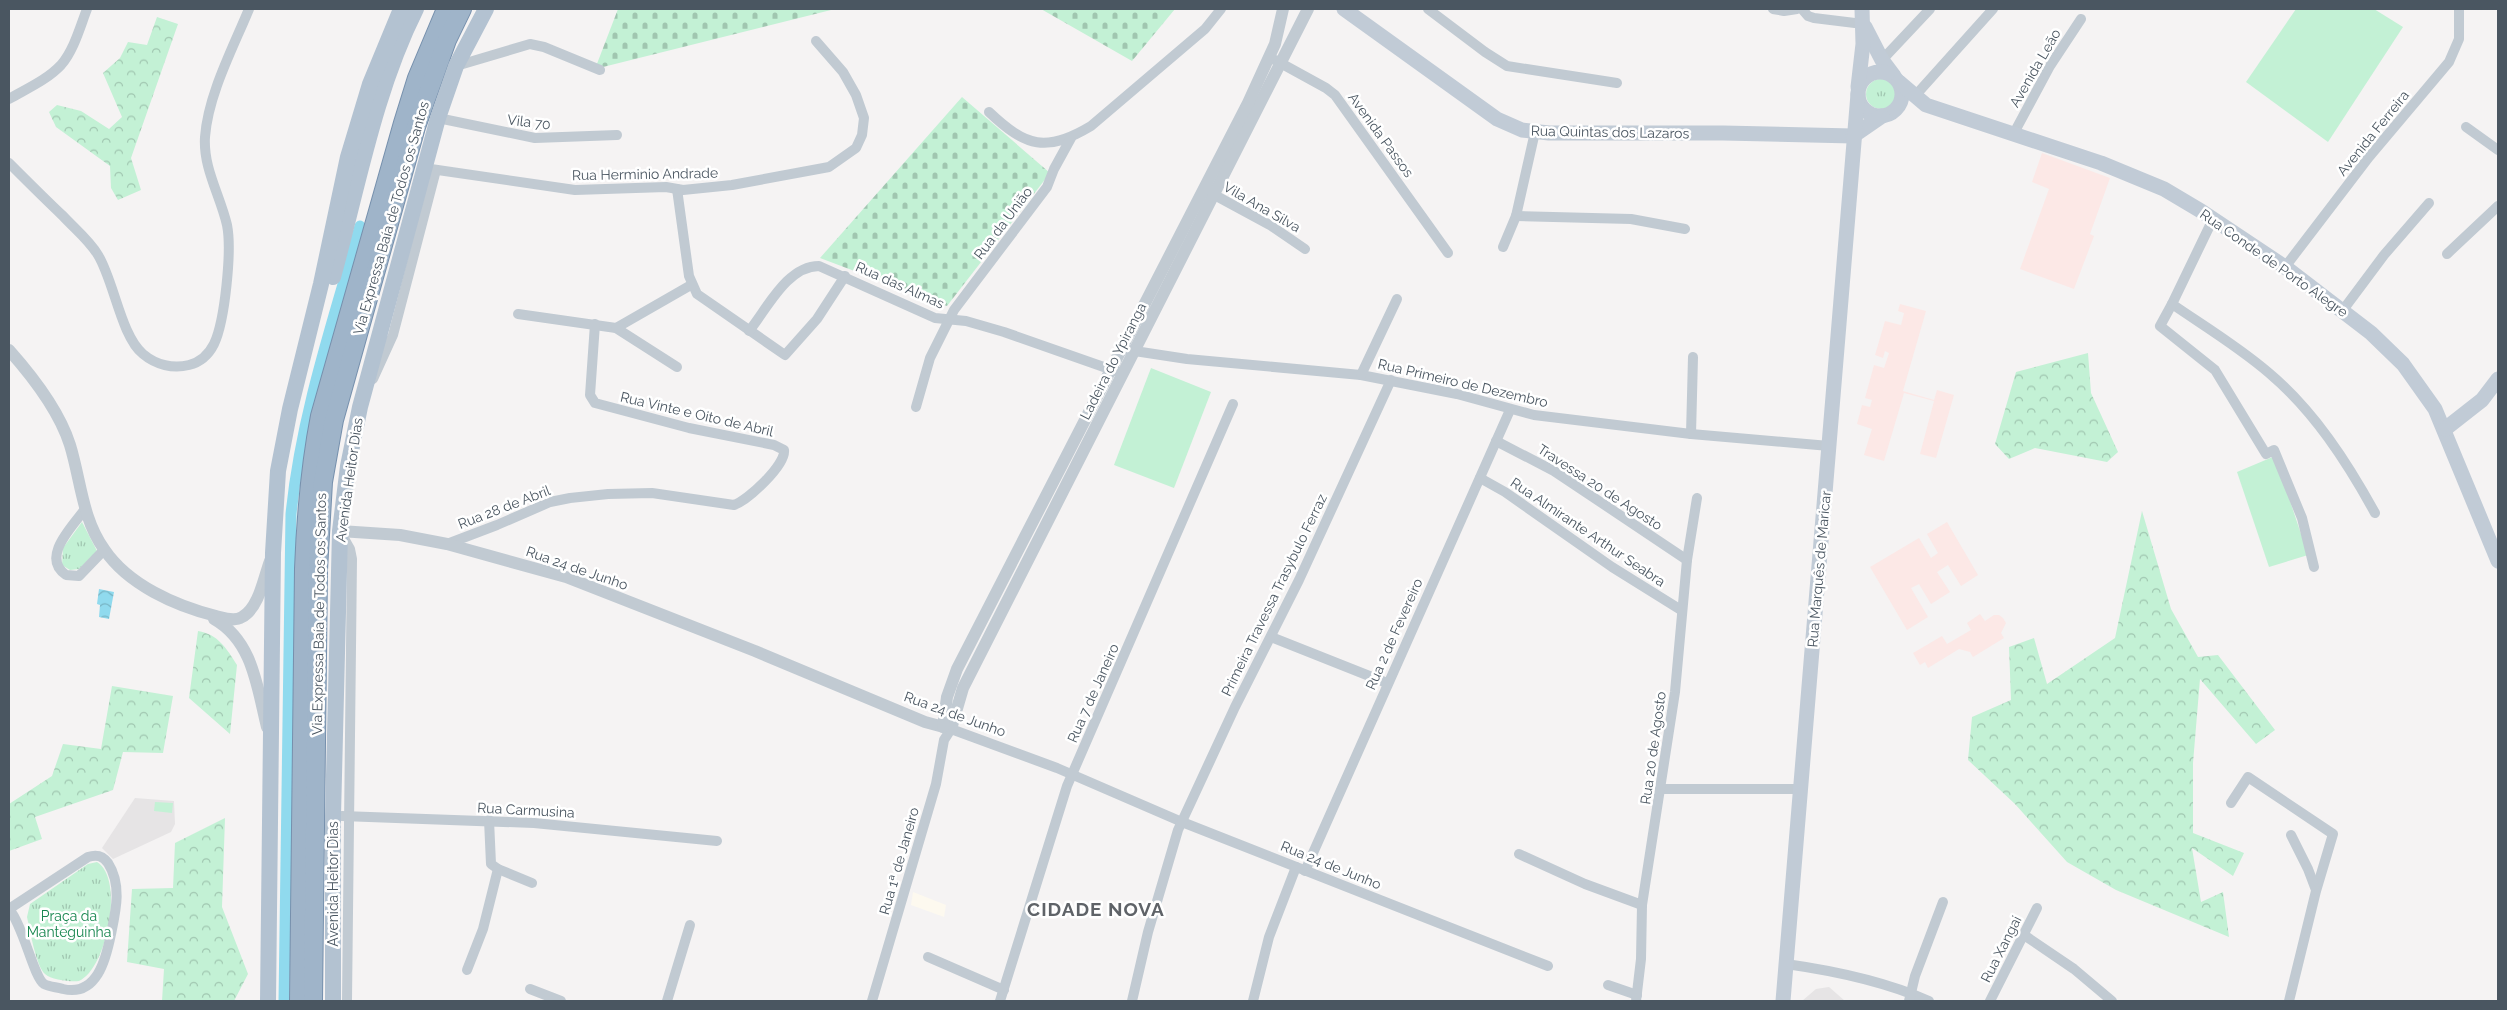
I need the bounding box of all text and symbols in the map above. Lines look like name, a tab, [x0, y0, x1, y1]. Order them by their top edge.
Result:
street label: Avenida Leão	[2006, 26, 2064, 110]
street label: Avenida Ferreira	[2334, 87, 2412, 179]
street label: Avenida Passos	[1345, 90, 1417, 181]
street label: Via Expressa Baía de Todos os Santos	[350, 99, 432, 337]
street label: Vila 70	[506, 111, 552, 133]
street label: Rua Quintas dos Lazaros	[1531, 123, 1690, 141]
street label: Rua Herminio Andrade	[572, 165, 718, 183]
street label: Vila Ana Silva	[1221, 179, 1303, 235]
street label: Rua da União	[971, 184, 1035, 262]
street label: Rua Conde de Porto Alegre	[2197, 206, 2351, 320]
street label: Rua das Almas	[853, 258, 947, 312]
street label: Ladeira do Ypiranga	[1077, 300, 1149, 422]
street label: Rua Primeiro de Dezembro	[1376, 356, 1550, 410]
street label: Rua Vinte e Oito de Abril	[619, 389, 775, 439]
street label: Avenida Heitor Dias	[332, 416, 366, 543]
street label: Travessa 20 de Agosto	[1535, 441, 1665, 533]
street label: Rua Almirante Arthur Seabra	[1508, 474, 1668, 590]
street label: Rua 28 de Abril	[456, 482, 553, 532]
street label: Rua Marquês de Maricar	[1804, 490, 1834, 648]
street label: Primeira Travessa Trasybulo Ferraz	[1218, 491, 1330, 699]
street label: Via Expressa Baía de Todos os Santos	[309, 493, 329, 735]
street label: Rua 24 de Junho	[524, 543, 630, 593]
street label: Rua 2 de Fevereiro	[1362, 576, 1426, 692]
street label: Rua 7 de Janeiro	[1064, 641, 1122, 745]
street label: Rua 24 de Junho	[902, 688, 1008, 740]
street label: Rua 20 de Agosto	[1637, 690, 1669, 806]
street label: Rua Carmusina	[477, 799, 575, 821]
street label: Rua 1ª de Janeiro	[876, 805, 922, 917]
street label: Avenida Heitor Dias	[325, 821, 341, 947]
street label: Rua 24 de Junho	[1278, 838, 1384, 892]
district label: CIDADE NOVA	[1027, 898, 1165, 920]
park label: Praça da Manteguinha	[27, 908, 111, 940]
street label: Rua Xangai	[1977, 913, 2025, 985]

